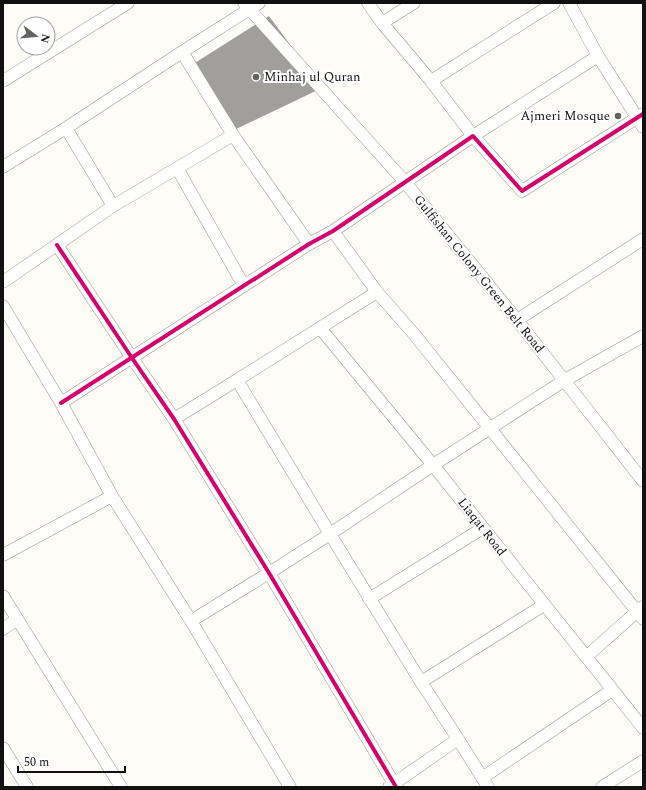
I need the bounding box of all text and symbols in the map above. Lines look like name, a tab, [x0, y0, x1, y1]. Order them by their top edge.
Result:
north arrow	[16, 16, 56, 56]
text: N	[36, 32, 55, 45]
place label: Minhaj ul Quran	[264, 67, 361, 87]
marker: Minhaj ul Quran	[251, 72, 261, 82]
place label: Ajmeri Mosque	[521, 106, 610, 126]
marker: Ajmeri Mosque	[613, 111, 623, 121]
street label: Gulfishan Colony Green Belt Road	[409, 191, 549, 357]
street label: Liaqat Road	[453, 493, 511, 561]
scale bar	[18, 748, 125, 774]
text: 50 m	[24, 753, 49, 772]

